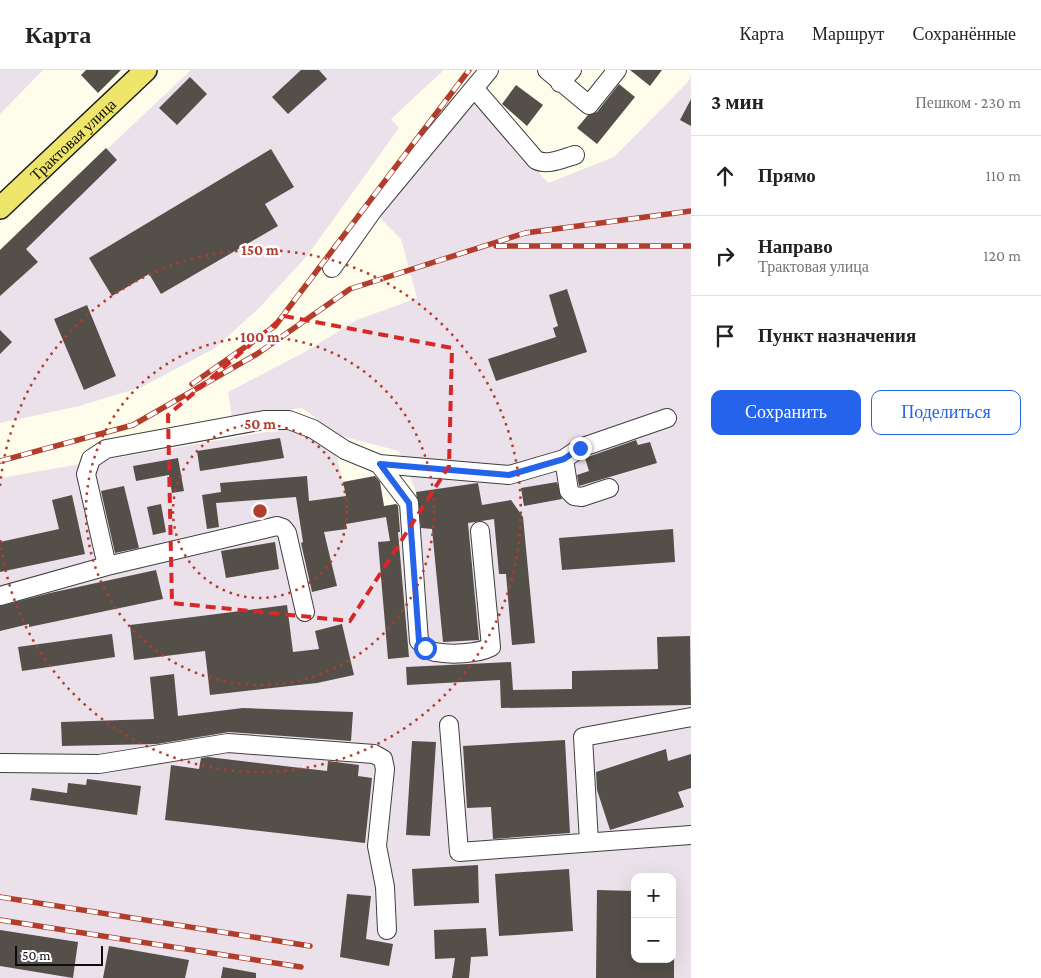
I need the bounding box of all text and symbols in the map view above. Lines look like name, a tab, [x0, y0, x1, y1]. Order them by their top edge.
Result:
text: Карта	[25, 21, 91, 48]
text: Карта	[739, 24, 784, 44]
text: Маршрут	[812, 24, 884, 44]
text: Сохранённые	[912, 24, 1016, 44]
text: 3 мин	[711, 90, 764, 114]
text: Пешком · 230 m	[915, 94, 1021, 111]
street label: Трактовая улица	[27, 95, 119, 184]
icon: ahead	[711, 162, 739, 190]
text: Прямо	[758, 165, 816, 186]
text: 110 m	[985, 167, 1021, 184]
text: Направо	[758, 236, 833, 257]
text: 150 m	[241, 242, 279, 258]
icon: right	[711, 242, 739, 270]
text: 120 m	[983, 247, 1021, 264]
text: Трактовая улица	[758, 258, 869, 275]
icon: arrive	[711, 322, 739, 350]
text: Пункт назначения	[758, 325, 916, 346]
text: 100 m	[240, 329, 280, 345]
button: Сохранить	[711, 390, 861, 435]
button: Поделиться	[871, 390, 1021, 435]
text: 50 m	[244, 416, 276, 432]
route end	[569, 437, 592, 460]
centre of rings	[251, 502, 269, 520]
route start	[414, 637, 437, 660]
map controls	[631, 873, 676, 963]
button: +	[631, 873, 676, 918]
button: −	[631, 918, 676, 963]
scale bar	[15, 943, 102, 966]
text: 50 m	[22, 947, 50, 963]

